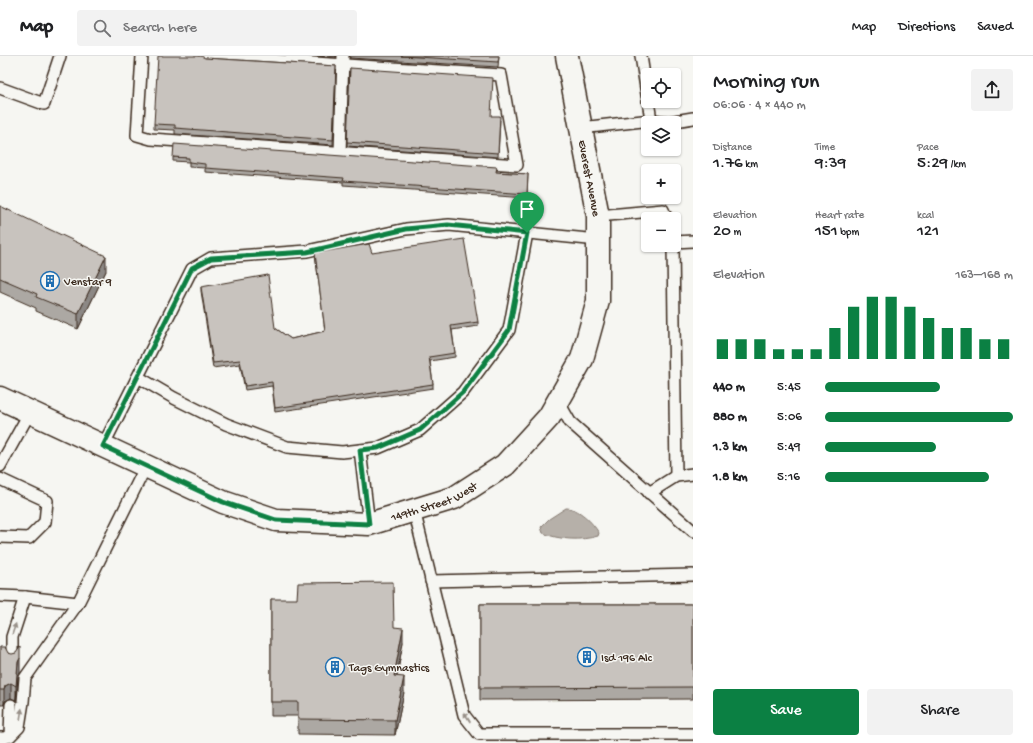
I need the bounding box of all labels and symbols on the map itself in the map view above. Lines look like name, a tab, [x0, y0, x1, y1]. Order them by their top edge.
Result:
street label: Everest Avenue	[574, 139, 602, 219]
pin	[510, 192, 544, 233]
building icon: Venstar 9	[39, 270, 61, 292]
place label: Venstar 9	[63, 276, 112, 290]
street label: 149th Street West	[389, 479, 481, 526]
one-way arrow	[12, 622, 18, 634]
building icon: Isd 196 Alc	[576, 646, 598, 668]
place label: Isd 196 Alc	[601, 652, 653, 666]
building icon: Tags Gymnastics	[324, 656, 346, 678]
place label: Tags Gymnastics	[348, 662, 430, 676]
one-way arrow	[19, 708, 25, 720]
one-way arrow	[463, 712, 470, 723]

